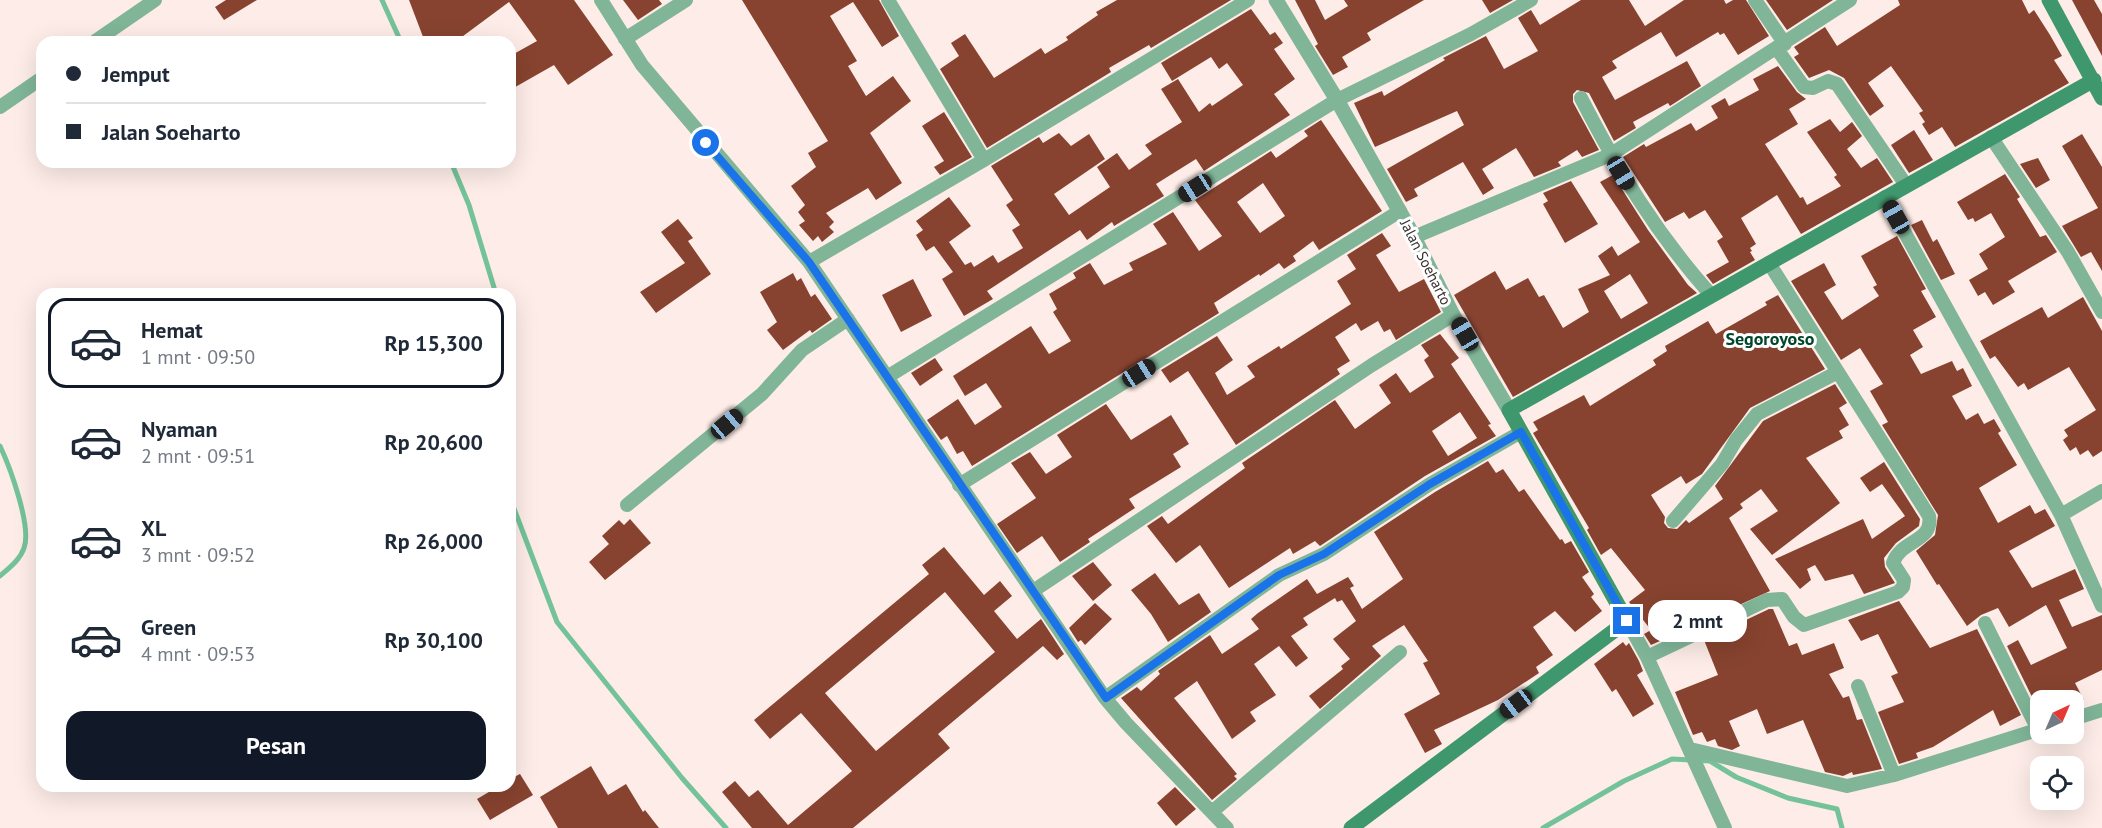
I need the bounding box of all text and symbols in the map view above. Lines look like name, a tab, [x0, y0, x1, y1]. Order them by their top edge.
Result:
text: Jemput	[102, 60, 170, 88]
text: Jalan Soeharto	[102, 118, 241, 146]
route start	[692, 129, 719, 156]
car	[1604, 153, 1638, 193]
car	[1175, 171, 1215, 205]
car	[1879, 197, 1913, 237]
street label: Jalan Soeharto	[1396, 215, 1456, 308]
car	[1448, 314, 1482, 354]
icon: car	[69, 316, 123, 370]
text: Hemat	[141, 316, 203, 344]
district label: Segoroyoso	[1725, 327, 1815, 350]
text: Rp 15,300	[384, 329, 483, 357]
text: 1 mnt · 09:50	[141, 344, 255, 370]
car	[1119, 356, 1159, 390]
car	[707, 406, 747, 442]
icon: car	[69, 415, 123, 469]
text: Nyaman	[141, 415, 218, 443]
text: Rp 20,600	[384, 428, 483, 456]
text: 2 mnt · 09:51	[141, 443, 255, 469]
icon: car	[69, 514, 123, 568]
text: XL	[141, 514, 166, 542]
text: Rp 26,000	[384, 527, 483, 555]
text: 3 mnt · 09:52	[141, 542, 255, 568]
callout: 2 mnt	[1648, 600, 1747, 642]
route end	[1613, 607, 1640, 634]
text: 2 mnt	[1672, 608, 1723, 634]
icon: car	[69, 613, 123, 667]
text: Green	[141, 613, 196, 641]
text: Rp 30,100	[384, 626, 483, 654]
text: 4 mnt · 09:53	[141, 641, 255, 667]
car	[1496, 686, 1536, 722]
north arrow	[2030, 690, 2084, 744]
map controls	[2030, 690, 2084, 810]
button: Pesan	[66, 711, 486, 780]
button: locate	[2030, 756, 2084, 810]

